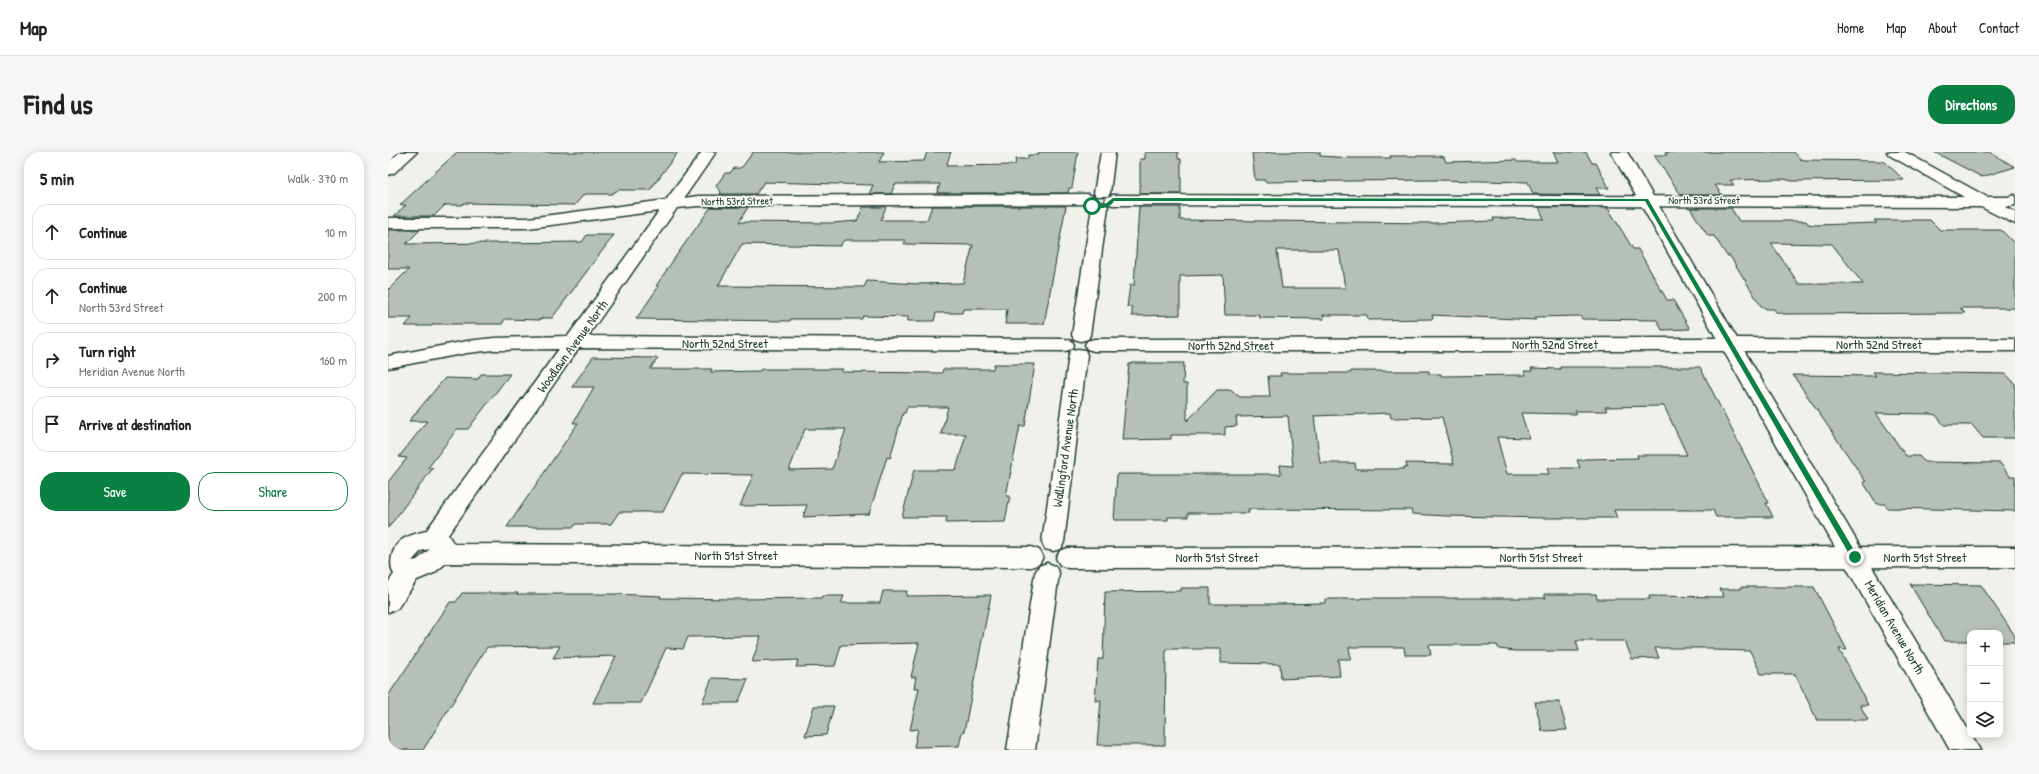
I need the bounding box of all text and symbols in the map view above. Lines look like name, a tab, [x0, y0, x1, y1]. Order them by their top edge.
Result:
text: Map	[20, 15, 47, 41]
text: Home	[1837, 18, 1864, 37]
text: Map	[1886, 18, 1906, 37]
text: About	[1928, 18, 1957, 37]
text: Contact	[1979, 18, 2019, 37]
text: Find us	[24, 85, 93, 123]
button: Directions	[1928, 85, 2015, 124]
text: 5 min	[40, 167, 74, 190]
text: Walk · 370 m	[288, 169, 348, 187]
street label: North 53rd Street	[701, 193, 773, 209]
street label: North 53rd Street	[1668, 193, 1740, 207]
route start	[1083, 197, 1101, 215]
icon: ahead	[41, 221, 63, 243]
text: Continue	[79, 222, 127, 243]
text: 10 m	[325, 223, 347, 241]
text: Continue	[79, 277, 127, 298]
icon: ahead	[41, 285, 63, 307]
text: 200 m	[317, 287, 347, 305]
street label: Woodlawn Avenue North	[532, 296, 612, 396]
text: North 53rd Street	[79, 298, 164, 316]
street label: North 52nd Street	[682, 334, 768, 352]
street label: North 52nd Street	[1512, 335, 1598, 353]
street label: North 52nd Street	[1836, 335, 1922, 353]
street label: North 52nd Street	[1188, 336, 1274, 354]
text: Turn right	[79, 341, 135, 362]
icon: right	[41, 349, 63, 371]
text: 160 m	[319, 351, 347, 369]
text: Meridian Avenue North	[79, 362, 185, 380]
street label: Wallingford Avenue North	[1048, 387, 1082, 508]
icon: arrive	[41, 413, 63, 435]
text: Arrive at destination	[79, 414, 191, 435]
button: Save	[40, 472, 190, 511]
button: Share	[198, 472, 348, 511]
street label: North 51st Street	[694, 546, 778, 564]
street label: North 51st Street	[1175, 548, 1259, 566]
street label: North 51st Street	[1499, 548, 1583, 566]
route end	[1846, 548, 1864, 566]
street label: North 51st Street	[1883, 548, 1967, 566]
street label: Meridian Avenue North	[1861, 577, 1930, 678]
map controls	[1967, 630, 2003, 738]
button: +	[1967, 630, 2003, 666]
button: −	[1967, 666, 2003, 702]
button: layers	[1967, 702, 2003, 738]

